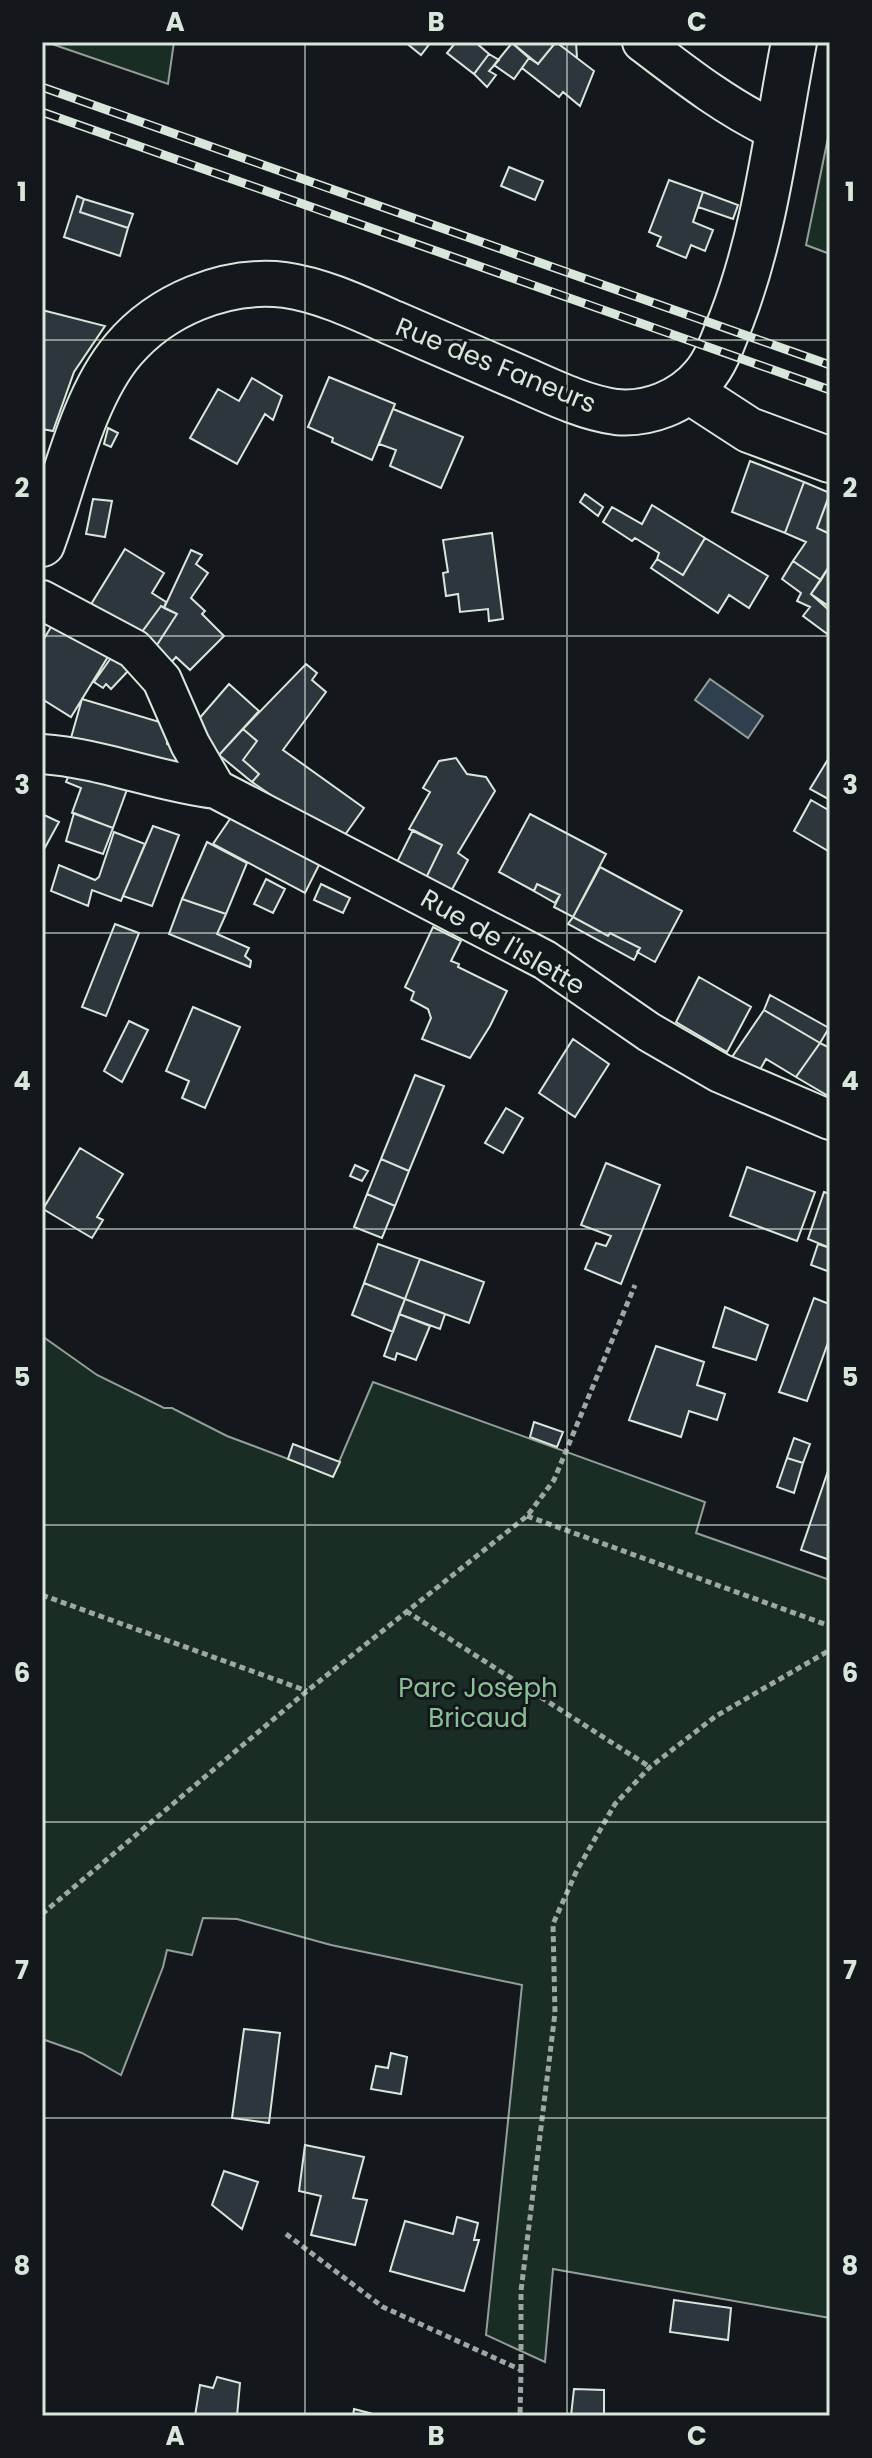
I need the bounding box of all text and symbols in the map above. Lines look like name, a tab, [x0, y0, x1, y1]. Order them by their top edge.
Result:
text: A	[165, 4, 185, 40]
text: B	[427, 4, 445, 40]
text: C	[687, 4, 707, 40]
text: 1	[17, 174, 27, 210]
text: 1	[845, 174, 855, 210]
street label: Rue des Faneurs	[390, 308, 602, 422]
text: 2	[15, 470, 30, 506]
text: 2	[843, 470, 858, 506]
text: 3	[14, 767, 30, 803]
text: 3	[842, 767, 858, 803]
street label: Rue de l'Islette	[414, 880, 592, 1004]
text: 4	[13, 1063, 31, 1099]
text: 4	[841, 1063, 859, 1099]
text: 5	[14, 1359, 30, 1395]
text: 5	[842, 1359, 858, 1395]
text: 6	[14, 1655, 30, 1691]
text: 6	[842, 1655, 858, 1691]
park label: Parc Joseph Bricaud	[398, 1670, 558, 1736]
text: 7	[15, 1952, 29, 1988]
text: 7	[843, 1952, 857, 1988]
text: 8	[14, 2248, 30, 2284]
text: 8	[842, 2248, 858, 2284]
text: A	[165, 2418, 185, 2454]
text: B	[427, 2418, 445, 2454]
text: C	[687, 2418, 707, 2454]

